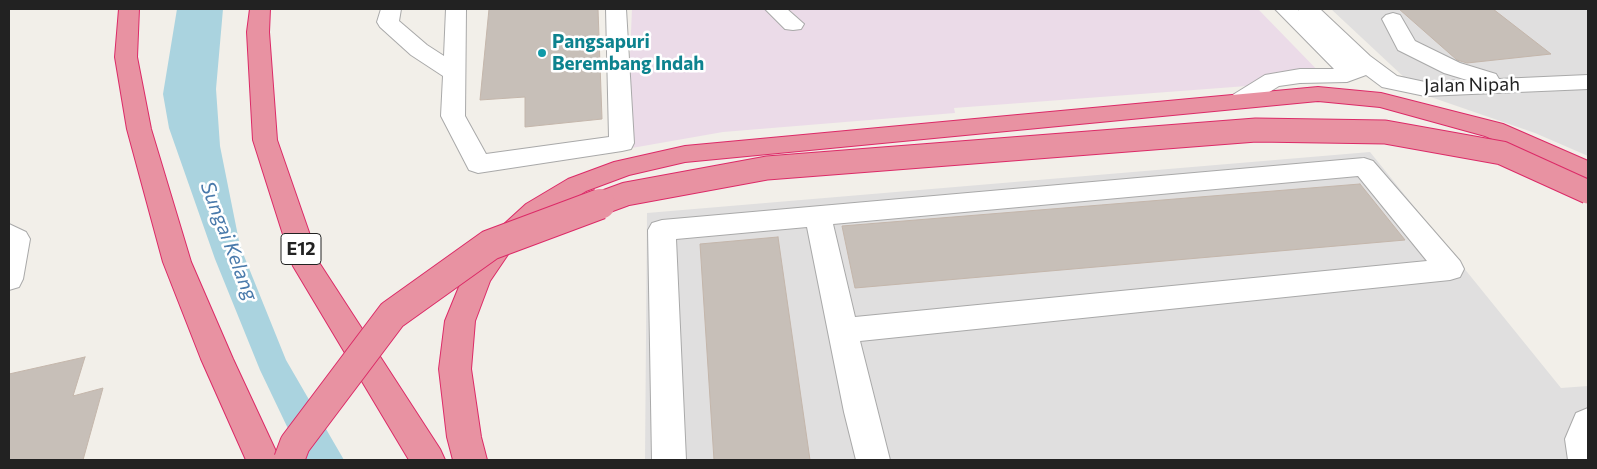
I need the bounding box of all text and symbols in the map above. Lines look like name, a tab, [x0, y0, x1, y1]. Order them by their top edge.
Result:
place label: Pangsapuri Berembang Indah	[552, 31, 704, 75]
marker: Pangsapuri Berembang Indah	[536, 47, 548, 59]
street label: Jalan Nipah	[1424, 73, 1520, 97]
water label: Sungai Kelang	[195, 178, 263, 304]
road number: E12	[281, 233, 321, 264]

